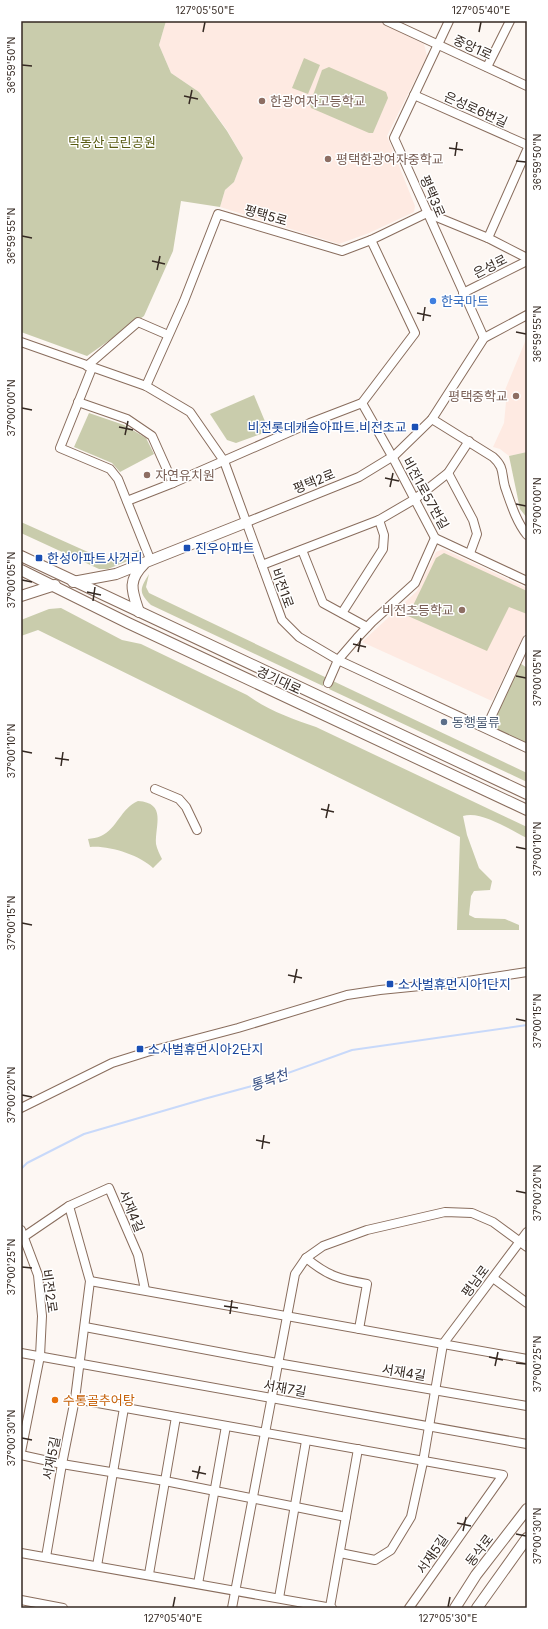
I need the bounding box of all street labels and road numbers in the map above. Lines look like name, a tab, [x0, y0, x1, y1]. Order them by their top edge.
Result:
street label: 중앙1로	[451, 31, 495, 63]
street label: 은성로6번길	[442, 88, 510, 130]
street label: 평택3로	[417, 173, 449, 219]
street label: 평택5로	[243, 201, 289, 229]
street label: 은성로	[470, 251, 510, 281]
street label: 비전1로57번길	[400, 454, 452, 532]
street label: 평택2로	[291, 465, 337, 497]
street label: 비전1로	[268, 566, 298, 610]
street label: 경기대로	[254, 663, 304, 697]
street label: 서재4길	[116, 1187, 148, 1235]
street label: 평남로	[458, 1262, 492, 1300]
street label: 비전2로	[39, 1268, 61, 1314]
street label: 서재4길	[381, 1361, 427, 1383]
street label: 서재7길	[262, 1376, 308, 1400]
street label: 서재5길	[39, 1435, 63, 1481]
street label: 서재5길	[413, 1531, 451, 1577]
street label: 동삭로	[462, 1531, 496, 1569]

